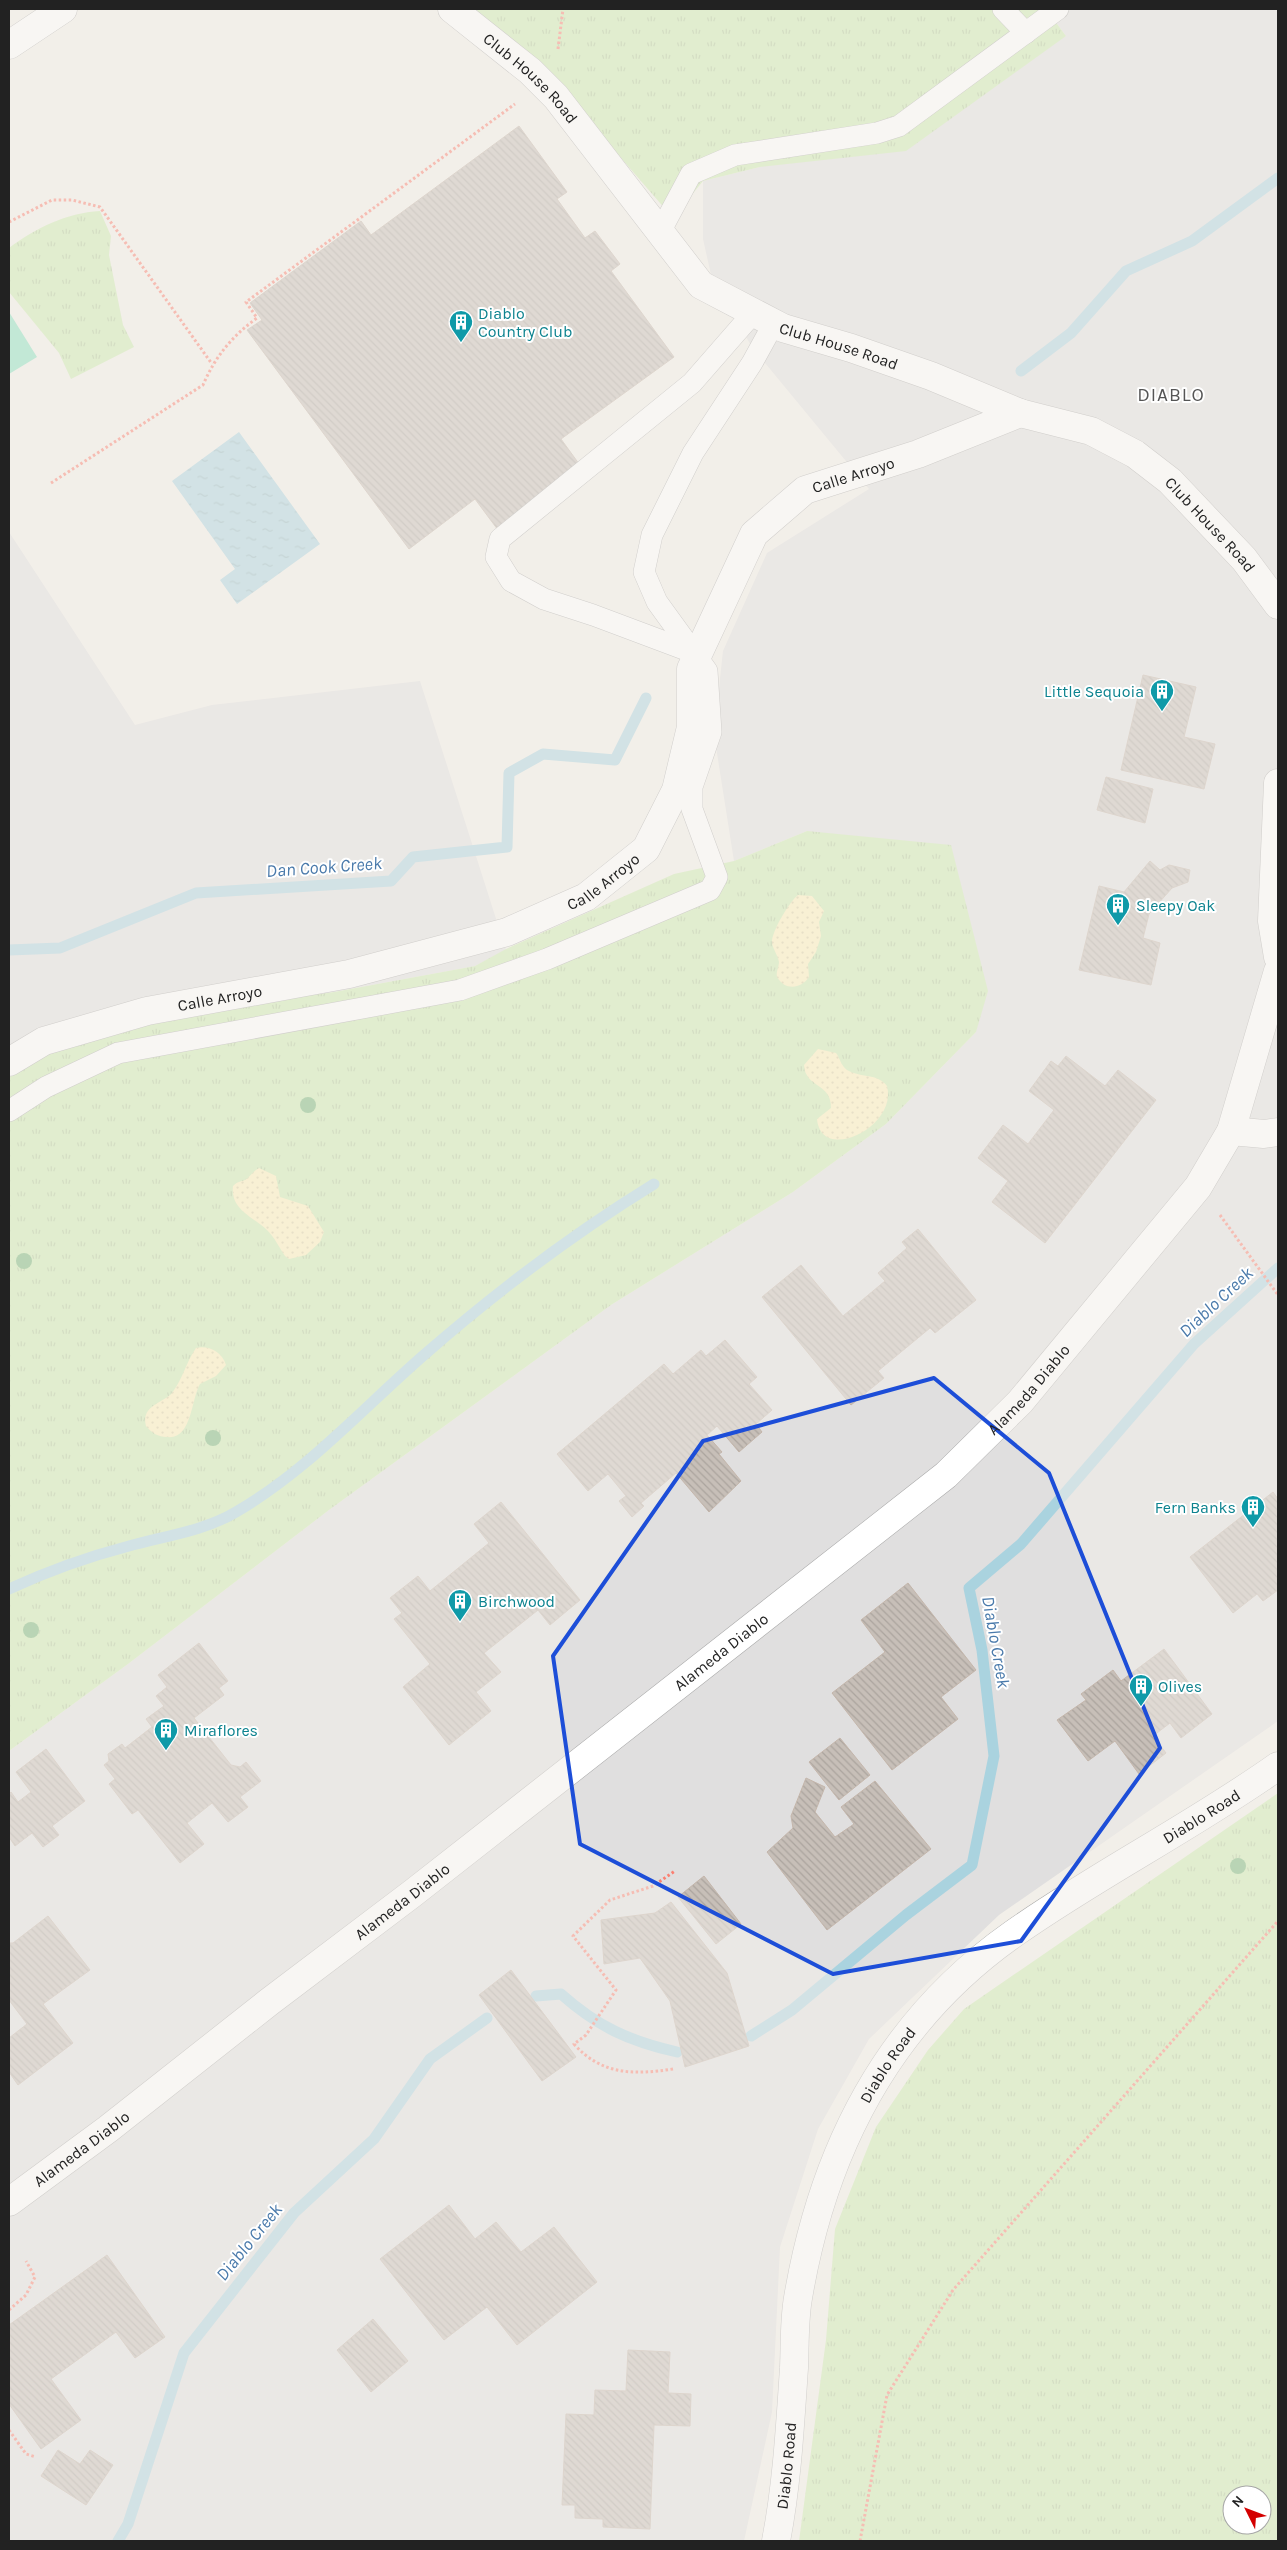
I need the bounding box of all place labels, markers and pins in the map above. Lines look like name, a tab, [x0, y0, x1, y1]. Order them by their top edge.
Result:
place label: Diablo Country Club	[478, 304, 572, 341]
building icon: Diablo Country Club	[448, 309, 474, 343]
building icon: Little Sequoia	[1149, 678, 1175, 712]
place label: Little Sequoia	[1044, 682, 1144, 701]
building icon: Sleepy Oak	[1105, 892, 1131, 926]
place label: Sleepy Oak	[1136, 896, 1215, 915]
building icon: Fern Banks	[1240, 1494, 1266, 1528]
place label: Fern Banks	[1155, 1498, 1236, 1517]
building icon: Birchwood	[447, 1588, 473, 1622]
place label: Birchwood	[478, 1592, 555, 1611]
building icon: Olives	[1128, 1673, 1154, 1707]
place label: Olives	[1158, 1677, 1202, 1696]
building icon: Miraflores	[153, 1717, 179, 1751]
place label: Miraflores	[184, 1721, 258, 1740]

